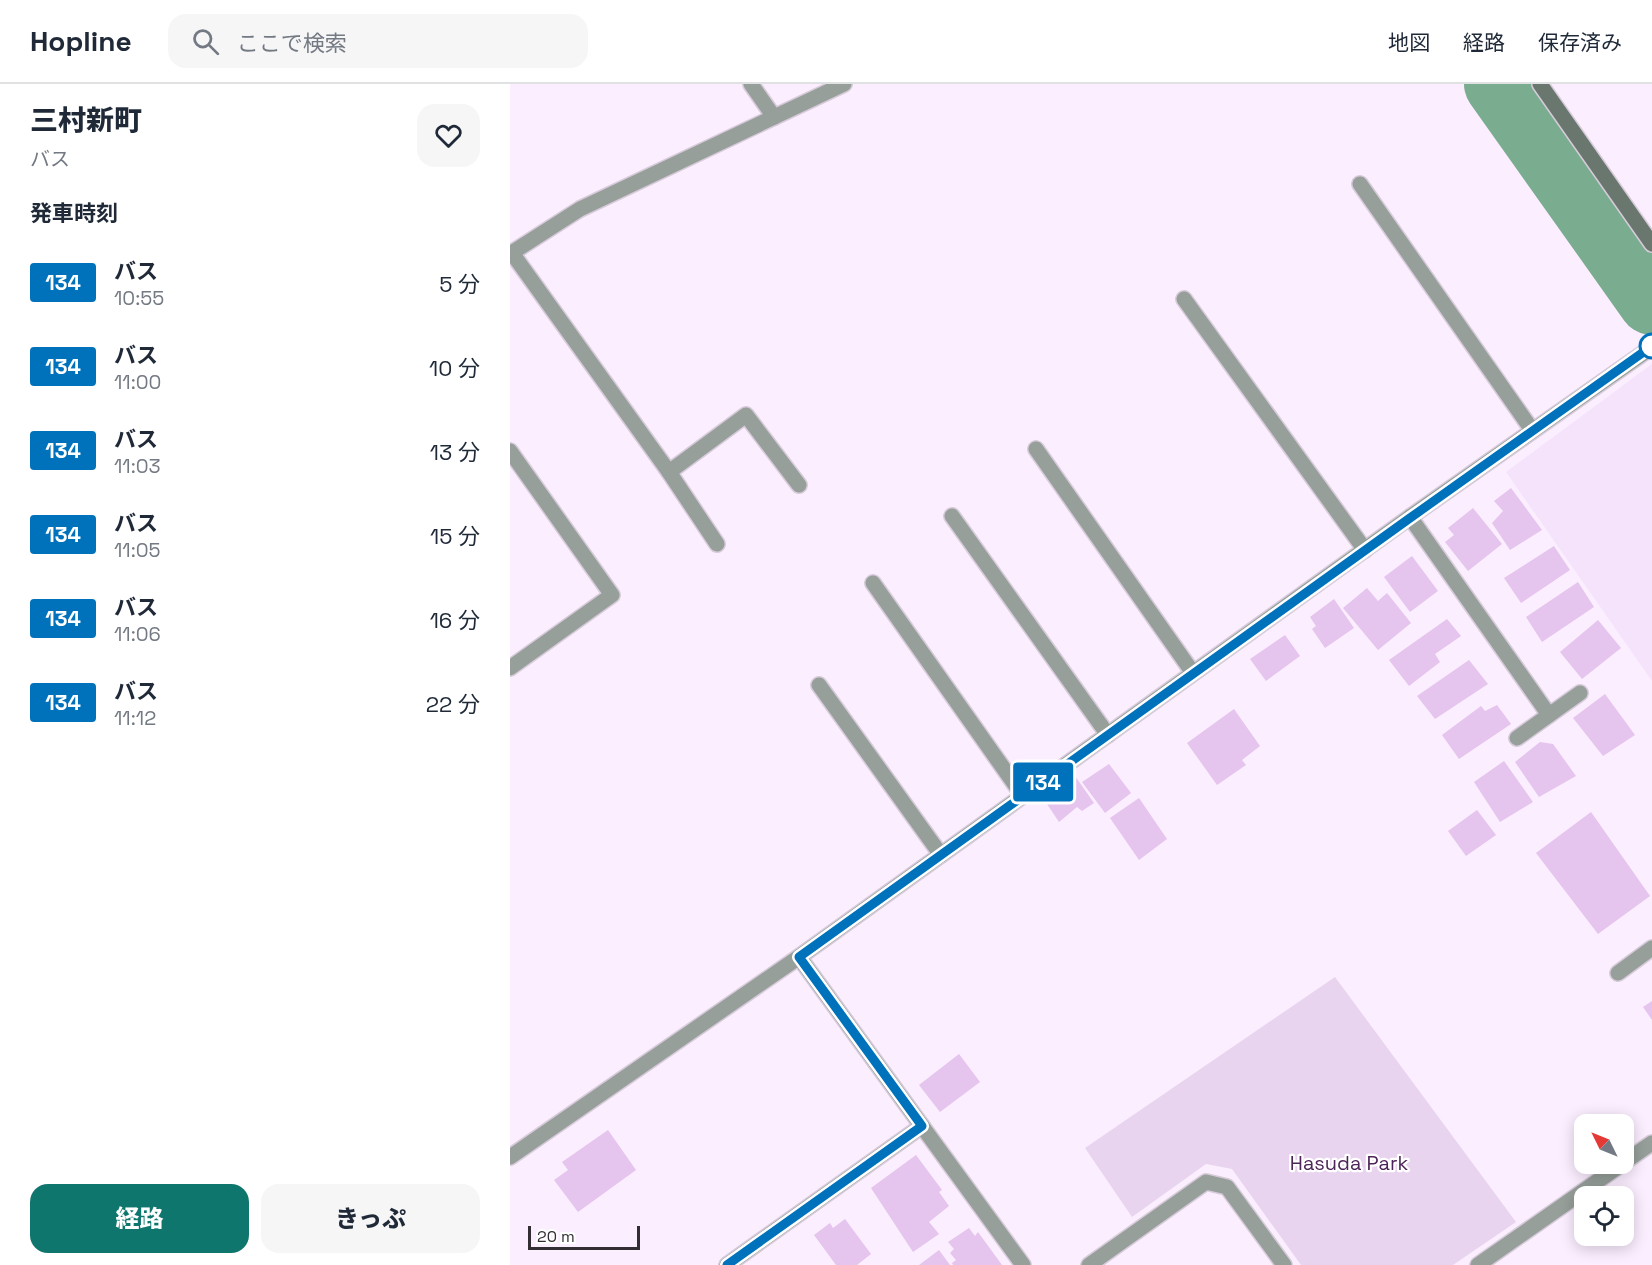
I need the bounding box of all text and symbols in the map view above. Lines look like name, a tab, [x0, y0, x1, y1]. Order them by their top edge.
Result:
search box	[168, 14, 588, 68]
text: Hopline	[30, 23, 132, 59]
icon: search	[189, 25, 222, 58]
text: ここで検索	[237, 29, 347, 57]
text: 地図	[1388, 29, 1430, 56]
text: 経路	[1463, 29, 1505, 56]
text: 保存済み	[1538, 29, 1622, 56]
text: 三村新町	[30, 102, 142, 138]
button: heart	[417, 104, 480, 167]
text: バス	[30, 146, 70, 172]
text: 発車時刻	[30, 199, 118, 227]
text: バス	[114, 257, 158, 285]
text: 134	[45, 269, 81, 296]
text: 5 分	[439, 270, 480, 298]
text: 10:55	[114, 285, 164, 311]
unlabelled marker	[1639, 333, 1652, 359]
text: バス	[114, 341, 158, 369]
text: 134	[45, 353, 81, 380]
text: 10 分	[429, 354, 480, 382]
text: 11:00	[114, 369, 161, 395]
text: バス	[114, 425, 158, 453]
text: 134	[45, 437, 81, 464]
text: 13 分	[430, 438, 480, 466]
text: 11:03	[114, 453, 161, 479]
text: バス	[114, 509, 158, 537]
text: 134	[45, 521, 81, 548]
text: 15 分	[430, 522, 480, 550]
text: 11:05	[114, 537, 161, 563]
text: バス	[114, 593, 158, 621]
text: 134	[45, 605, 81, 632]
text: 16 分	[430, 606, 480, 634]
text: 11:06	[114, 621, 161, 647]
text: バス	[114, 677, 158, 705]
text: 134	[45, 689, 81, 716]
text: 22 分	[426, 690, 480, 718]
text: 11:12	[114, 705, 156, 731]
line badge: 134	[1008, 762, 1078, 802]
text: 134	[1025, 769, 1061, 796]
north arrow	[1574, 1114, 1634, 1174]
map controls	[1574, 1114, 1634, 1246]
park label: Hasuda Park	[1290, 1150, 1408, 1176]
button: 経路	[30, 1184, 249, 1253]
button: きっぷ	[261, 1184, 480, 1253]
button: locate	[1574, 1186, 1634, 1246]
scale bar	[528, 1223, 640, 1250]
text: 20 m	[537, 1226, 575, 1247]

